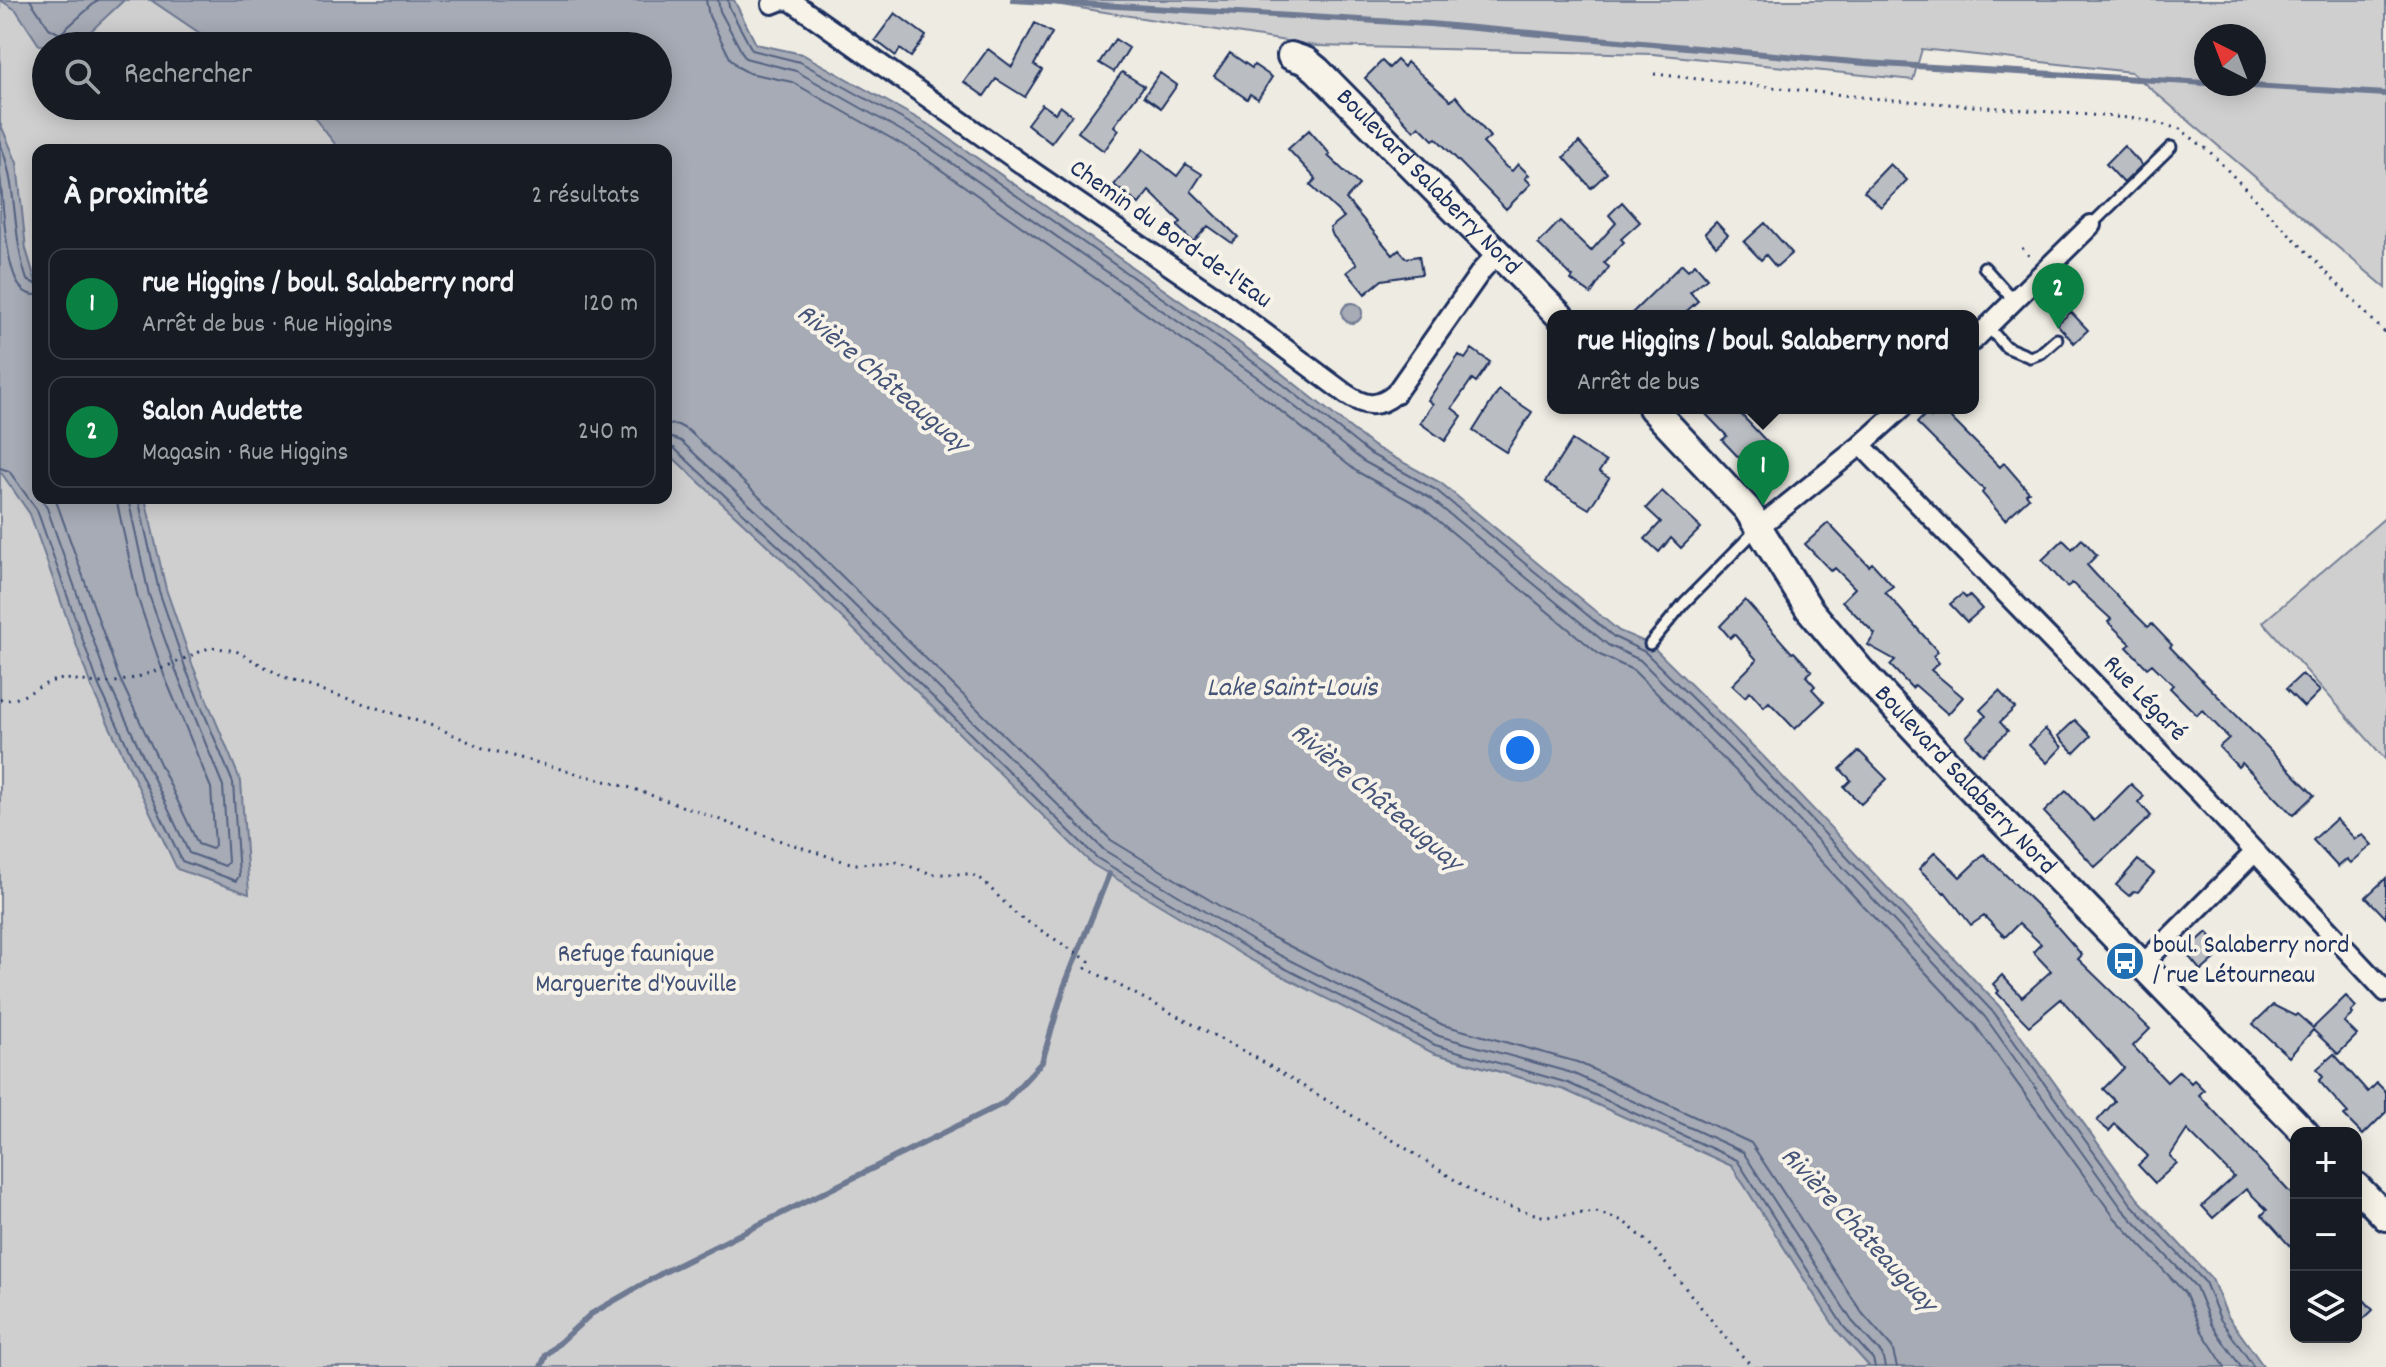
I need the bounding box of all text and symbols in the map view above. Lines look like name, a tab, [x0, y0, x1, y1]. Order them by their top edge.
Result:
north arrow	[2194, 24, 2266, 96]
search box	[32, 32, 672, 120]
icon: search	[60, 54, 104, 98]
text: Rechercher	[124, 55, 252, 98]
street label: Boulevard Salaberry Nord	[1327, 80, 1529, 285]
street label: Chemin du Bord-de-l'Eau	[1061, 151, 1279, 319]
text: À proximité	[64, 172, 208, 221]
text: 2 résultats	[531, 178, 640, 215]
pin: 2	[2032, 263, 2084, 329]
text: rue Higgins / boul. Salaberry nord	[142, 264, 514, 307]
text: 1	[89, 286, 95, 323]
text: 120 m	[583, 286, 638, 323]
water label: Rivière Châteauguay	[786, 296, 979, 466]
text: Arrêt de bus · Rue Higgins	[142, 307, 393, 344]
popup	[1547, 310, 1979, 414]
text: rue Higgins / boul. Salaberry nord	[1577, 322, 1949, 365]
text: Arrêt de bus	[1577, 365, 1700, 402]
text: Salon Audette	[142, 392, 302, 435]
text: 2	[86, 414, 98, 451]
text: 240 m	[578, 414, 638, 451]
text: Magasin · Rue Higgins	[142, 435, 348, 472]
pin: 1	[1737, 440, 1789, 506]
street label: Rue Légaré	[2093, 647, 2195, 751]
water label: Lake Saint-Louis	[1206, 670, 1379, 710]
street label: Boulevard Salaberry Nord	[1865, 677, 2064, 884]
water label: Rivière Châteauguay	[1280, 715, 1473, 885]
your location	[1500, 730, 1540, 770]
place label: boul. Salaberry nord / rue Létourneau	[2153, 928, 2349, 995]
park label: Refuge faunique Marguerite d'Youville	[535, 937, 737, 1004]
bus stop icon: boul. Salaberry nord / rue Létourneau	[2104, 940, 2146, 982]
map controls	[2290, 1127, 2362, 1343]
button: +	[2290, 1127, 2362, 1199]
water label: Rivière Châteauguay	[1769, 1139, 1947, 1326]
button: −	[2290, 1199, 2362, 1271]
button: layers	[2290, 1271, 2362, 1343]

